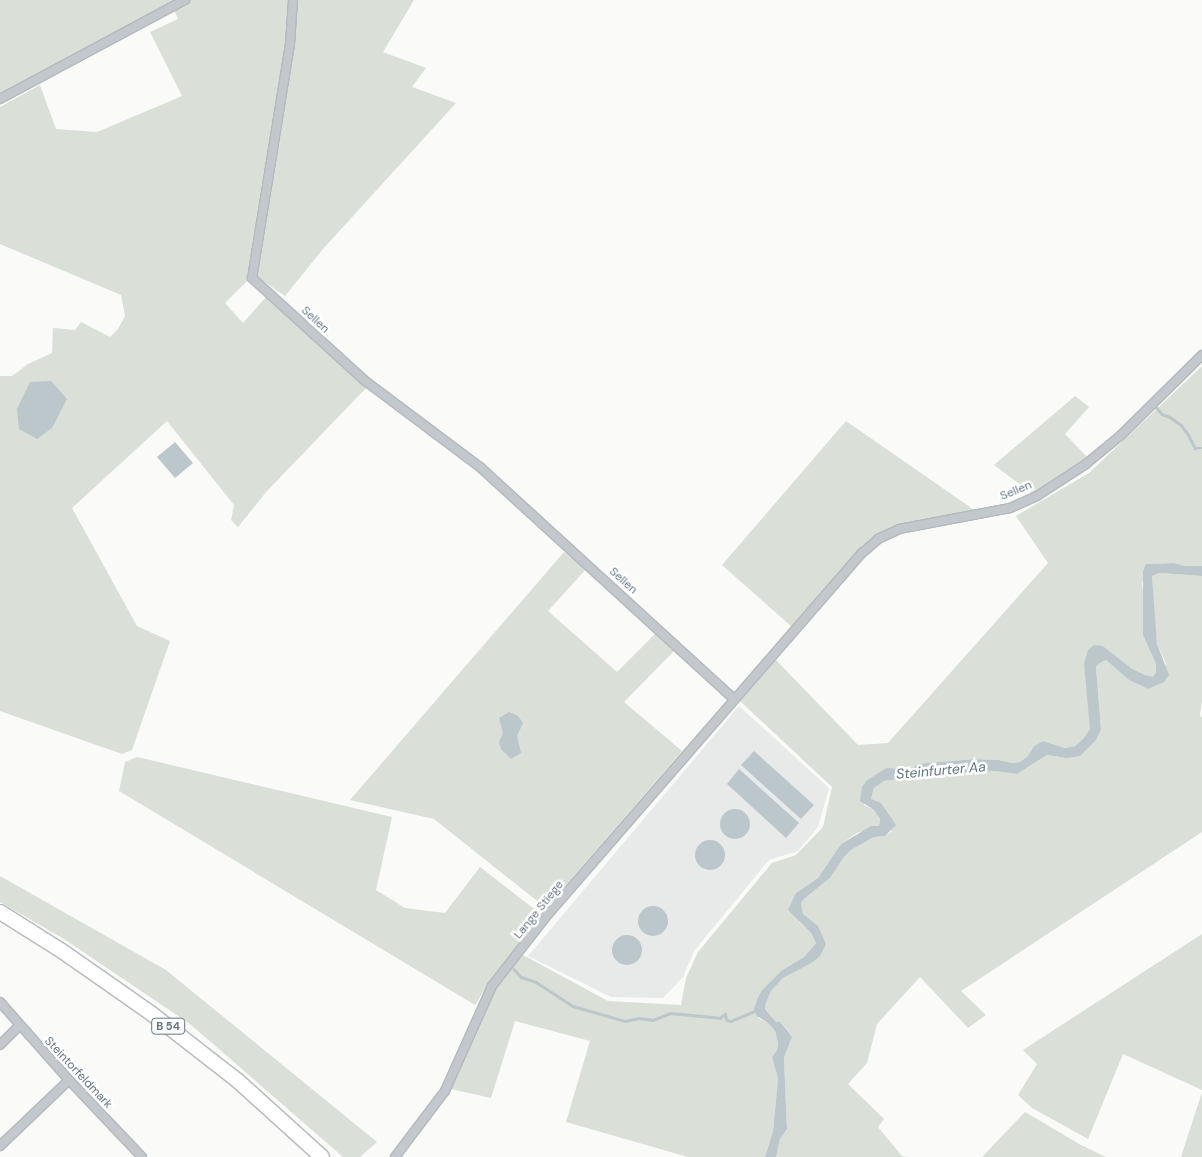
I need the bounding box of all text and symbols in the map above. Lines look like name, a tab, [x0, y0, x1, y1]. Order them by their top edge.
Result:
street label: Sellen	[298, 304, 332, 336]
street label: Sellen	[998, 478, 1034, 504]
street label: Sellen	[606, 565, 640, 597]
water label: Steinfurter Aa	[895, 758, 987, 782]
street label: Lange Stiege	[511, 878, 567, 942]
road number: B 54	[150, 1018, 186, 1034]
street label: Steintorfeldmark	[41, 1034, 115, 1112]

